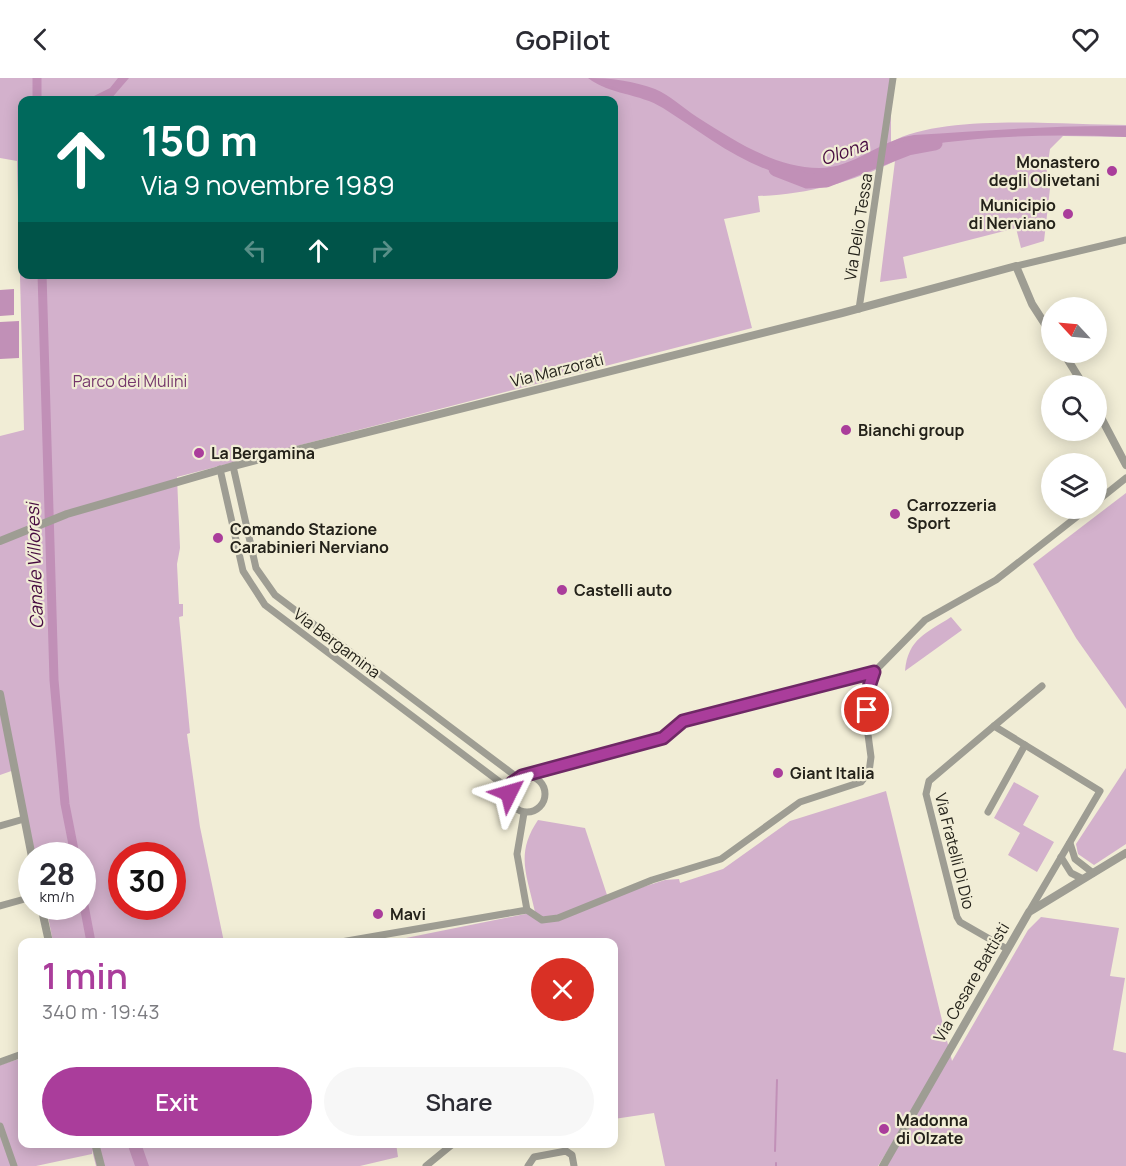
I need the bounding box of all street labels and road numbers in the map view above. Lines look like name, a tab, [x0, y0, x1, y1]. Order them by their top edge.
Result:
street label: Via Delio Tessa	[839, 172, 877, 282]
street label: Via Marzorati	[508, 348, 606, 392]
street label: Via Bergamina	[289, 603, 385, 683]
street label: Via Fratelli Di Dio	[930, 791, 980, 911]
street label: Via Cesare Battisti	[928, 918, 1014, 1046]

